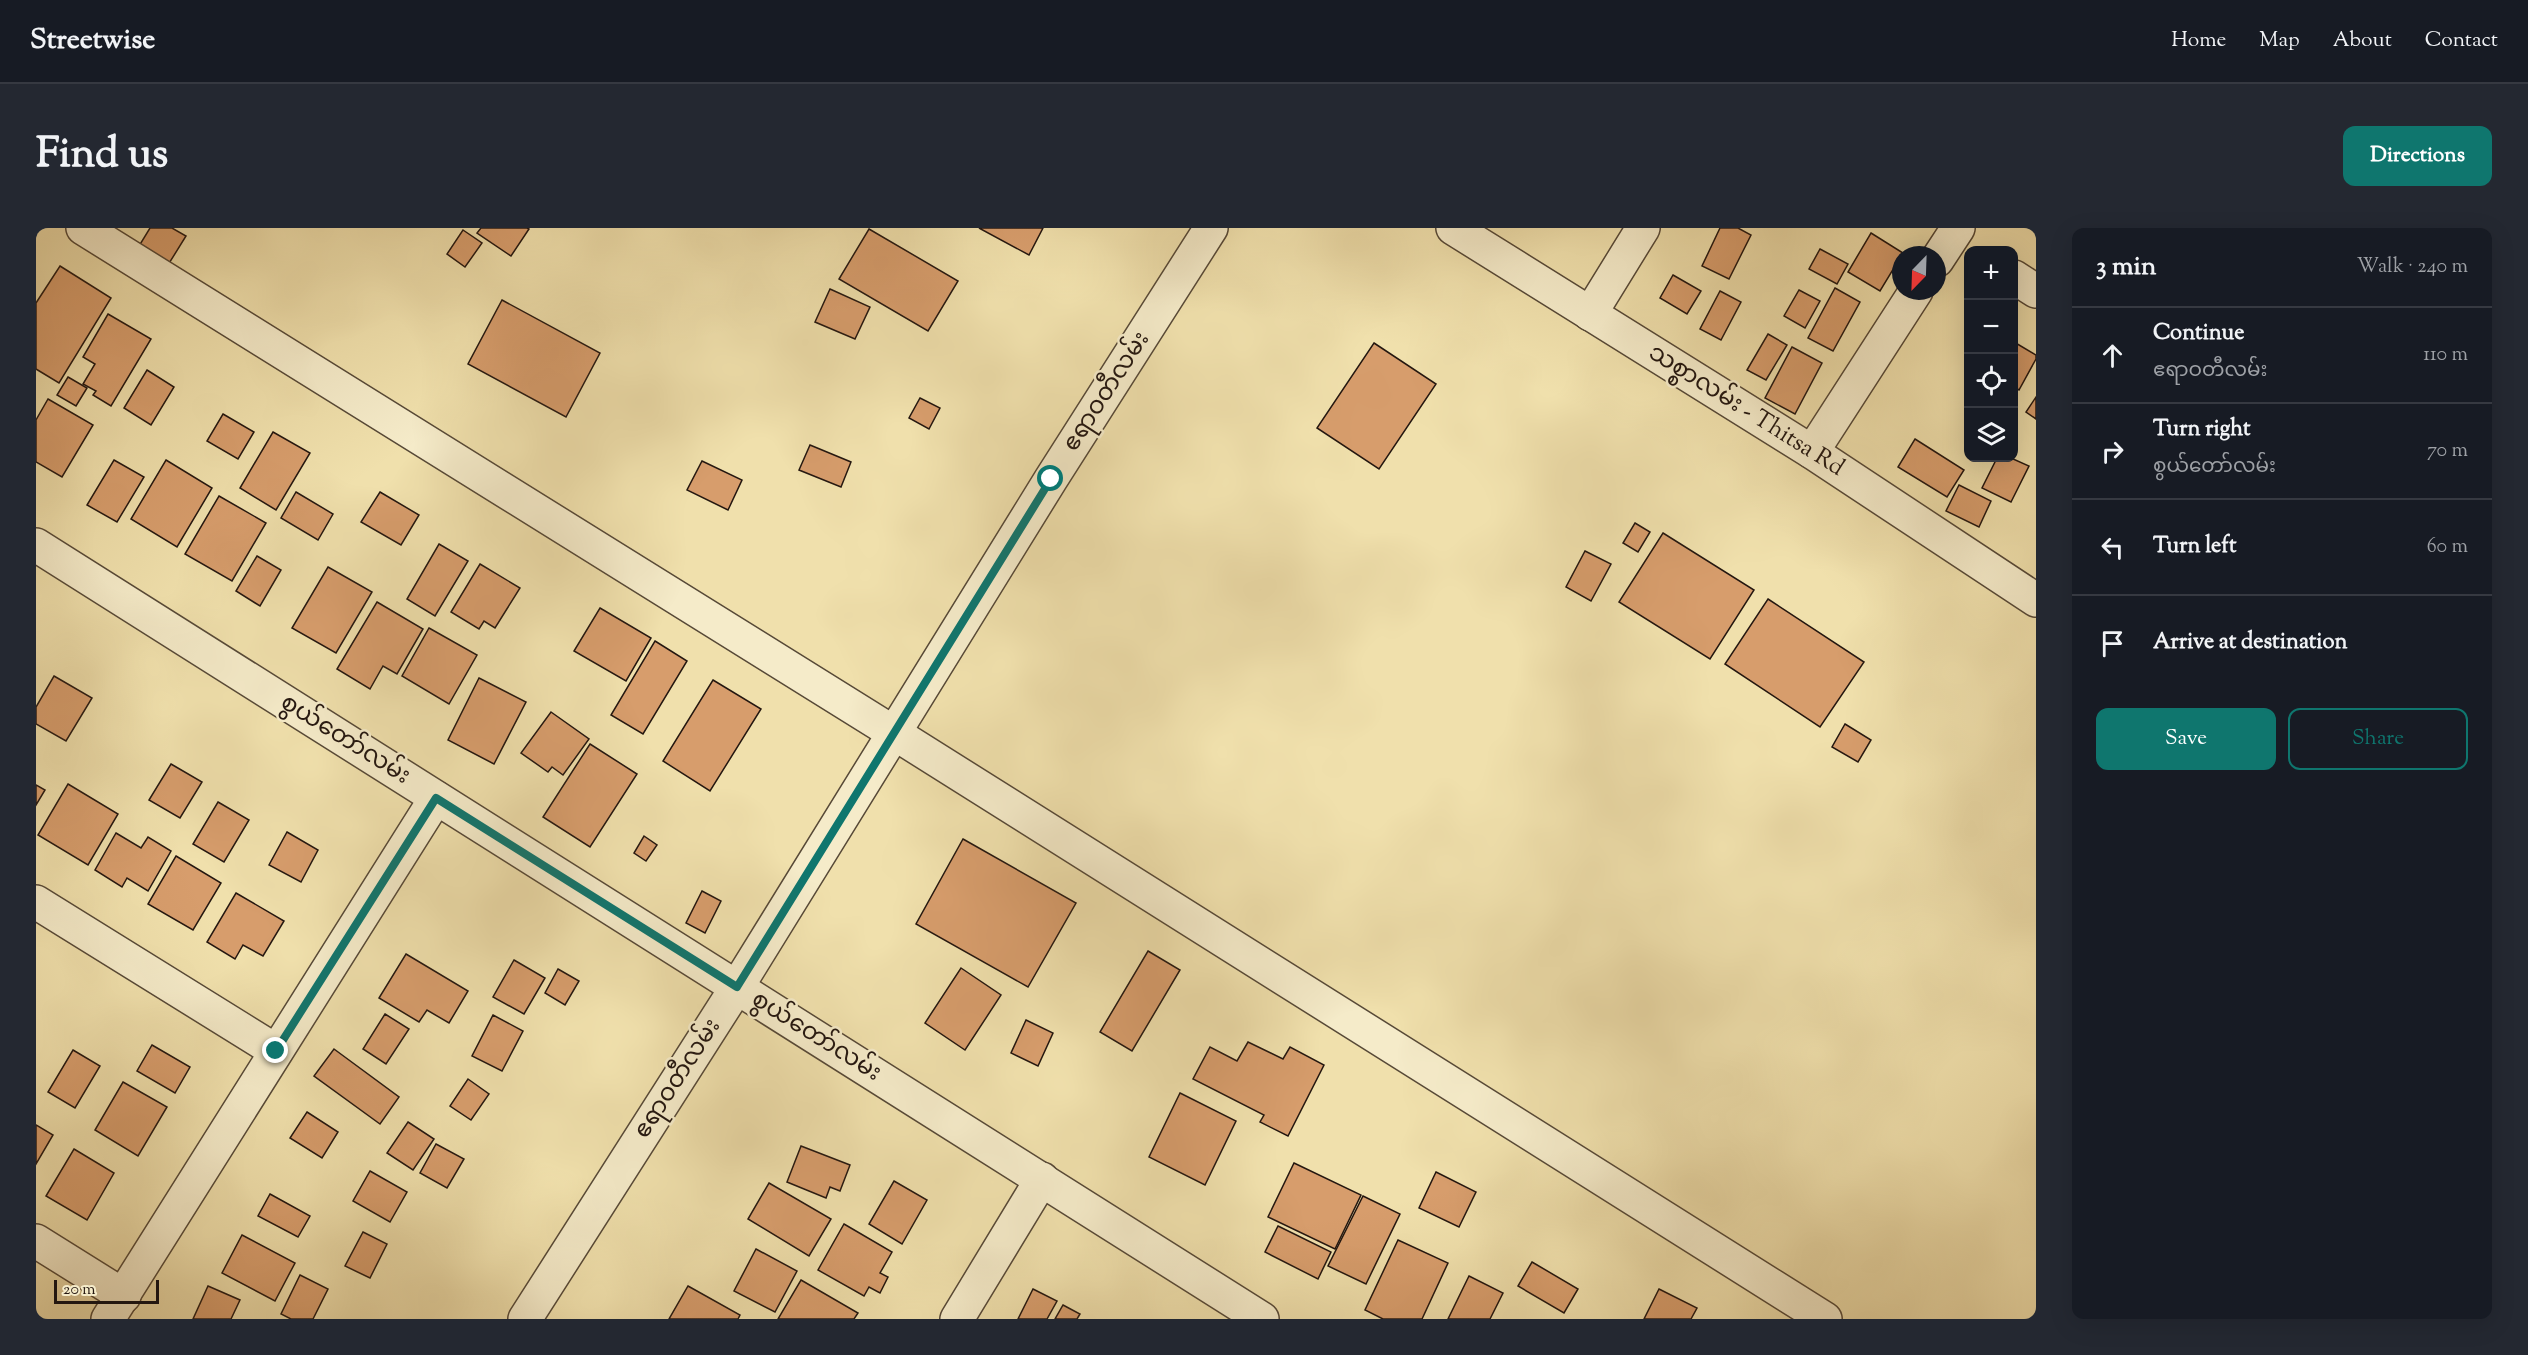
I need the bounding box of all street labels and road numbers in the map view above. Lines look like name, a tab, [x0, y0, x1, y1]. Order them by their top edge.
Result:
street label: ဧရာဝတီလမ်း	[1055, 325, 1159, 459]
street label: သစ္စာလမ်း - Thitsa Rd	[1641, 336, 1852, 486]
street label: စွယ်တော်လမ်း	[273, 686, 417, 793]
street label: စွယ်တော်လမ်း	[744, 983, 888, 1090]
street label: ဧရာဝတီလမ်း	[626, 1012, 730, 1146]

